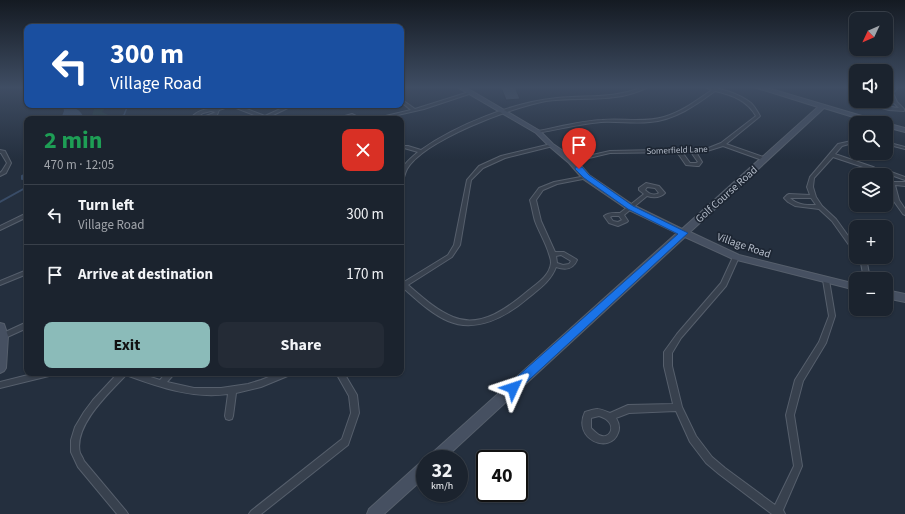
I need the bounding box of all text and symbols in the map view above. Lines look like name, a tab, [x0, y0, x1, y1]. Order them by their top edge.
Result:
north arrow	[849, 12, 893, 56]
map controls	[849, 12, 893, 316]
text: 300 m	[110, 34, 184, 74]
icon: left	[44, 40, 96, 92]
button: sound	[849, 64, 893, 108]
text: Village Road	[110, 71, 202, 96]
button: search	[849, 116, 893, 160]
text: 2 min	[44, 123, 102, 158]
pin	[562, 128, 596, 169]
button: close	[342, 129, 384, 171]
icon: arrive	[568, 134, 590, 156]
street label: Somerfield Lane	[646, 143, 708, 158]
text: 470 m · 12:05	[44, 156, 114, 174]
street label: Golf Course Road	[692, 162, 761, 226]
button: layers	[849, 168, 893, 212]
text: Turn left	[78, 195, 134, 216]
icon: left	[44, 204, 66, 226]
text: 300 m	[346, 204, 384, 225]
text: Village Road	[78, 216, 144, 234]
button: +	[849, 220, 893, 264]
street label: Village Road	[715, 229, 773, 262]
icon: arrive	[44, 264, 66, 286]
text: Arrive at destination	[78, 264, 213, 285]
text: 170 m	[346, 264, 384, 285]
button: −	[849, 272, 893, 316]
button: Exit	[44, 322, 210, 368]
button: Share	[218, 322, 384, 368]
position arrow	[492, 367, 534, 409]
speed limit sign: 40	[476, 450, 528, 502]
text: 32	[431, 457, 453, 485]
text: km/h	[431, 479, 453, 493]

